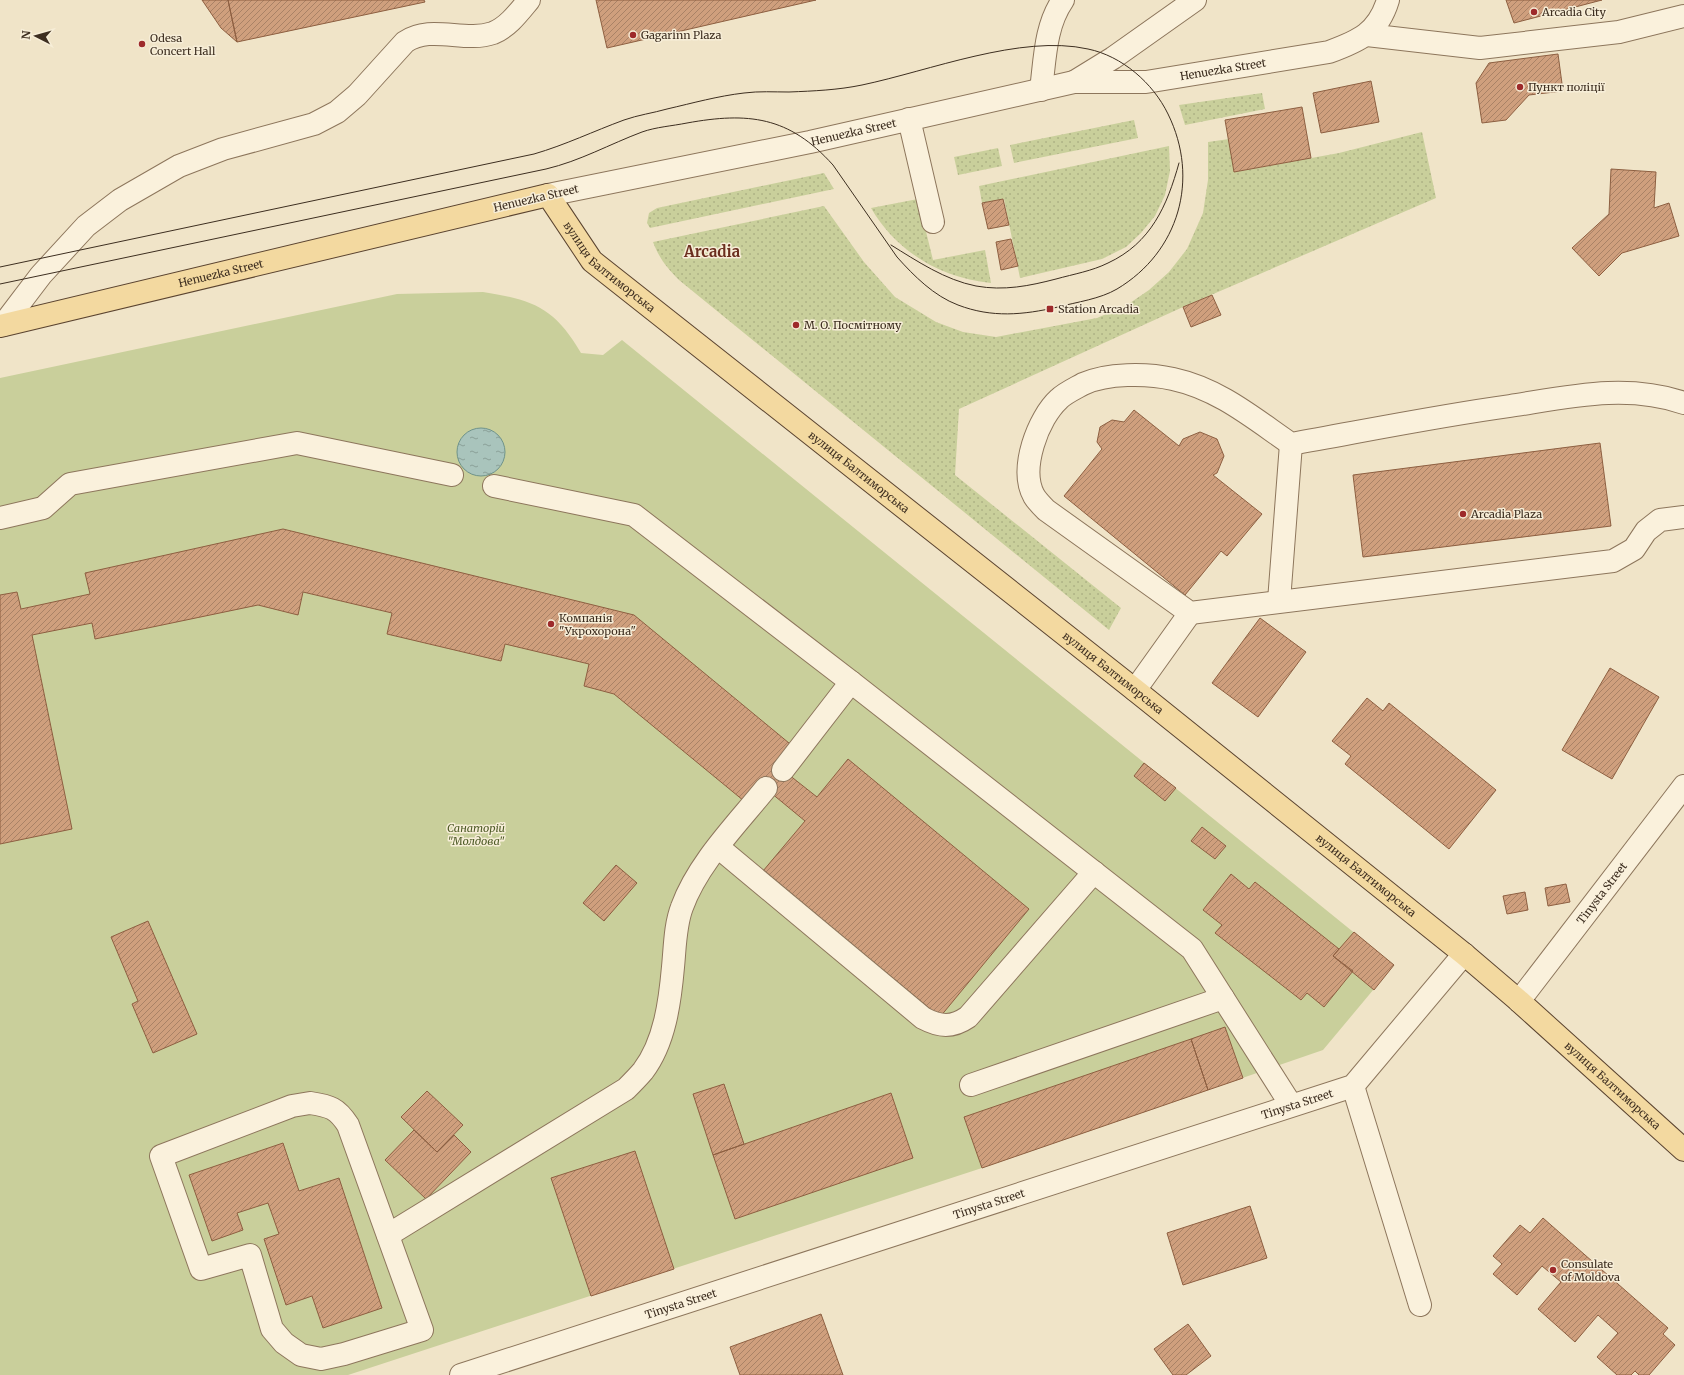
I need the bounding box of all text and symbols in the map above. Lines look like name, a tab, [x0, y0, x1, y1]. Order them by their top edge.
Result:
place label: Arcadia City	[1541, 5, 1606, 19]
marker: Arcadia City	[1529, 7, 1539, 17]
north arrow	[16, 16, 56, 56]
place label: Gagarinn Plaza	[641, 28, 722, 42]
text: N	[19, 30, 34, 40]
marker: Gagarinn Plaza	[628, 30, 638, 40]
place label: Odesa Concert Hall	[150, 31, 216, 58]
marker: Odesa Concert Hall	[137, 39, 147, 49]
street label: Henuezka Street	[1179, 55, 1268, 83]
place label: Пункт поліції	[1528, 80, 1605, 94]
marker: Пункт поліції	[1515, 82, 1525, 92]
street label: Henuezka Street	[810, 115, 898, 149]
street label: Henuezka Street	[492, 181, 581, 215]
street label: вулиця Балтиморська	[561, 219, 658, 315]
district label: Arcadia	[683, 242, 741, 261]
street label: Henuezka Street	[177, 256, 265, 290]
place label: Station Arcadia	[1058, 302, 1139, 316]
marker: Station Arcadia	[1045, 304, 1055, 314]
place label: М. О. Посмітному	[804, 318, 902, 332]
marker: М. О. Посмітному	[791, 320, 801, 330]
street label: вулиця Балтиморська	[806, 428, 912, 516]
place label: Arcadia Plaza	[1470, 507, 1542, 521]
marker: Arcadia Plaza	[1458, 509, 1468, 519]
place label: Компанія "Укрохорона"	[559, 611, 636, 638]
marker: Компанія "Укрохорона"	[546, 619, 556, 629]
street label: вулиця Балтиморська	[1060, 629, 1166, 717]
park label: Санаторій "Молдова"	[447, 821, 505, 848]
street label: вулиця Балтиморська	[1313, 831, 1419, 920]
street label: Tinysta Street	[1574, 859, 1630, 927]
street label: вулиця Балтиморська	[1562, 1039, 1664, 1132]
street label: Tinysta Street	[1260, 1086, 1335, 1122]
street label: Tinysta Street	[951, 1186, 1027, 1222]
place label: Consulate of Moldova	[1561, 1257, 1620, 1284]
marker: Consulate of Moldova	[1548, 1265, 1558, 1275]
street label: Tinysta Street	[643, 1285, 719, 1322]

